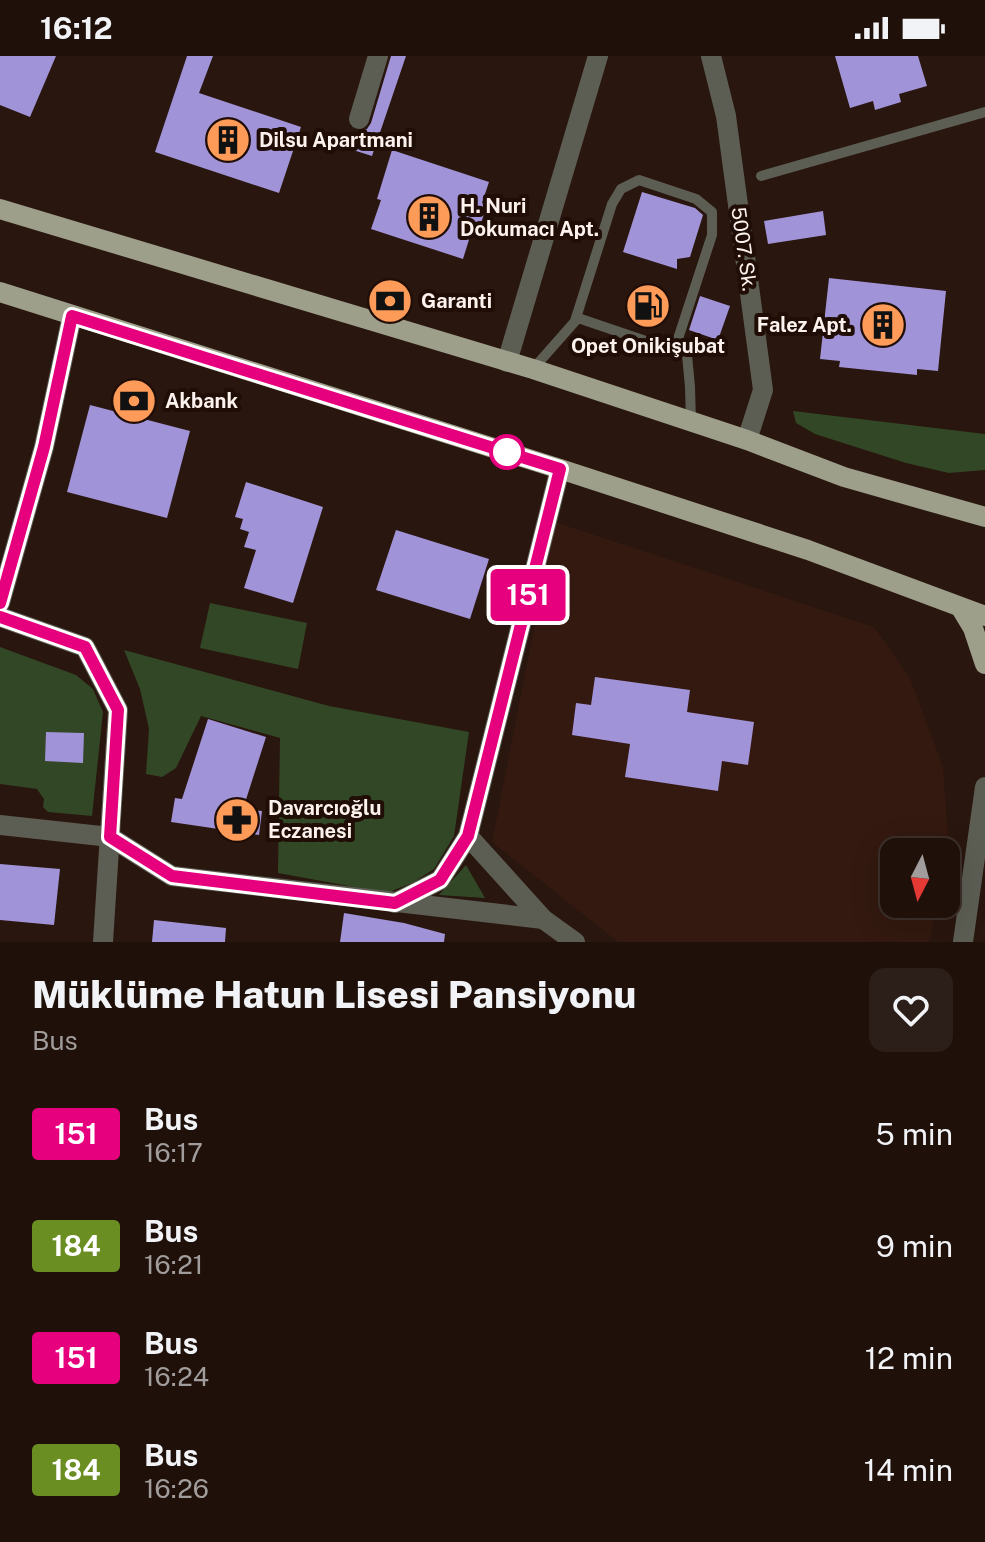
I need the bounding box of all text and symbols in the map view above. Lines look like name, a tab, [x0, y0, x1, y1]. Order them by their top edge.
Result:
text: 16:12	[40, 10, 113, 46]
building icon: Dilsu Apartmani	[204, 116, 252, 164]
place label: Dilsu Apartmani	[259, 128, 413, 152]
building icon: H. Nuri Dokumacı Apt.	[405, 193, 453, 241]
place label: H. Nuri Dokumacı Apt.	[460, 194, 599, 241]
street label: 5007. Sk.	[726, 205, 762, 293]
bank icon: Garanti	[366, 277, 414, 325]
fuel station icon: Opet Onikişubat	[624, 282, 672, 330]
place label: Garanti	[421, 289, 492, 313]
building icon: Falez Apt.	[859, 301, 907, 349]
place label: Falez Apt.	[757, 313, 852, 337]
place label: Opet Onikişubat	[571, 334, 725, 358]
bank icon: Akbank	[110, 377, 158, 425]
place label: Akbank	[165, 389, 238, 413]
unlabelled marker	[490, 435, 524, 469]
line badge: 151	[482, 569, 574, 621]
text: 151	[507, 578, 549, 611]
pharmacy icon: Davarcıoğlu Eczanesi	[213, 796, 261, 844]
place label: Davarcıoğlu Eczanesi	[268, 796, 381, 843]
north arrow	[880, 838, 960, 918]
map controls	[880, 838, 960, 918]
button: heart	[869, 968, 953, 1052]
text: Müklüme Hatun Lisesi Pansiyonu	[32, 972, 637, 1017]
text: Bus	[32, 1025, 78, 1056]
text: Bus	[144, 1101, 198, 1137]
text: 5 min	[876, 1116, 953, 1152]
text: 151	[55, 1117, 97, 1150]
text: 16:17	[144, 1137, 203, 1168]
text: Bus	[144, 1213, 198, 1249]
text: 9 min	[876, 1228, 953, 1264]
text: 184	[51, 1229, 101, 1262]
text: 16:21	[144, 1249, 203, 1280]
text: Bus	[144, 1325, 198, 1361]
text: 12 min	[865, 1340, 953, 1376]
text: 151	[55, 1341, 97, 1374]
text: 16:24	[144, 1361, 209, 1392]
text: Bus	[144, 1437, 198, 1473]
text: 14 min	[864, 1452, 953, 1488]
text: 184	[51, 1453, 101, 1486]
text: 16:26	[144, 1473, 209, 1504]

